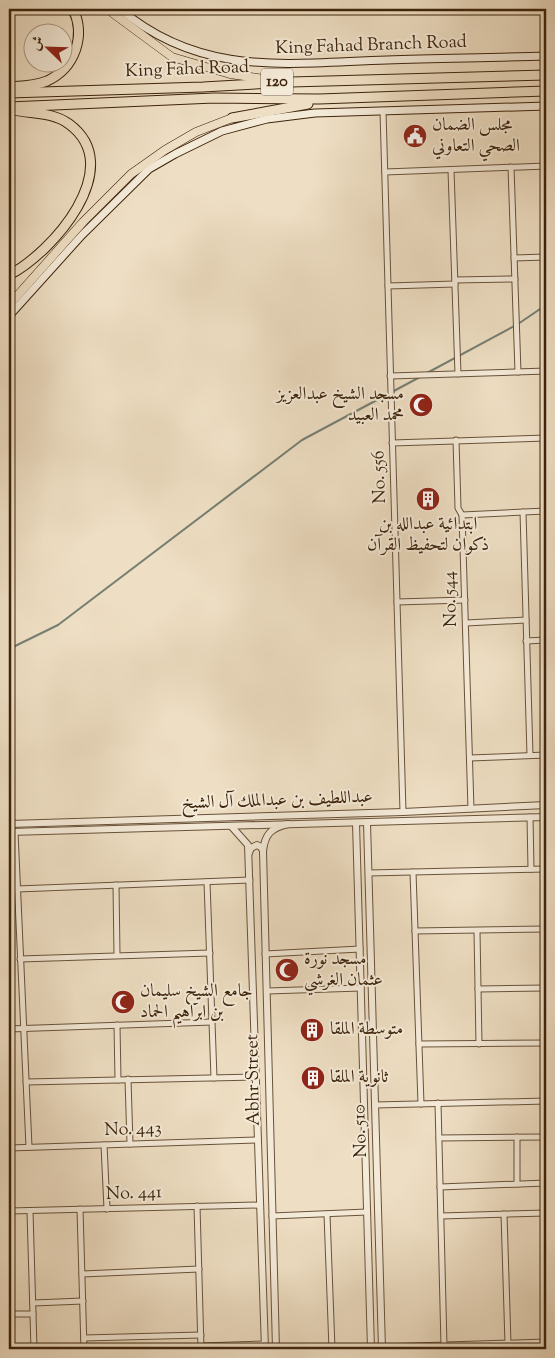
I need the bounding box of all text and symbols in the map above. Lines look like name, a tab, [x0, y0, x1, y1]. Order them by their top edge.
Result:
north arrow	[22, 22, 72, 72]
street label: King Fahad Branch Road	[275, 30, 467, 62]
text: ش	[26, 33, 50, 54]
street label: King Fahd Road	[125, 55, 249, 85]
road number: 120	[261, 68, 293, 95]
place label: مجلس الضمان الصحي التعاوني	[432, 113, 520, 162]
public building icon: مجلس الضمان الصحي التعاوني	[402, 123, 428, 149]
place label: مسجد الشيخ عبدالعزيز محمد العبيد	[275, 382, 404, 429]
mosque icon: مسجد الشيخ عبدالعزيز محمد العبيد	[408, 392, 434, 418]
street label: No. 556	[366, 450, 394, 504]
building icon: ابتدائية عبدالله بن ذكوان لتحفيظ القرآن	[415, 486, 441, 512]
place label: ابتدائية عبدالله بن ذكوان لتحفيظ القرآن	[367, 512, 489, 559]
street label: No. 544	[437, 570, 465, 628]
street label: عبداللطيف بن عبدالملك آل الشيخ	[181, 785, 373, 818]
place label: مسجد نورة عثمان الغرشي	[304, 947, 383, 996]
mosque icon: مسجد نورة عثمان الغرشي	[274, 957, 300, 983]
place label: جامع الشيخ سليمان بن ابراهيم الحماد	[140, 979, 253, 1029]
mosque icon: جامع الشيخ سليمان بن ابراهيم الحماد	[110, 989, 136, 1015]
building icon: متوسطة الملقا	[299, 1017, 325, 1043]
place label: متوسطة الملقا	[330, 1017, 403, 1043]
street label: Abhr Street	[240, 1034, 268, 1126]
building icon: ثانوية الملقا	[300, 1065, 326, 1091]
place label: ثانوية الملقا	[330, 1065, 389, 1091]
street label: No. 510	[347, 1104, 375, 1158]
street label: No. 443	[104, 1116, 162, 1144]
street label: No. 441	[106, 1180, 162, 1208]

